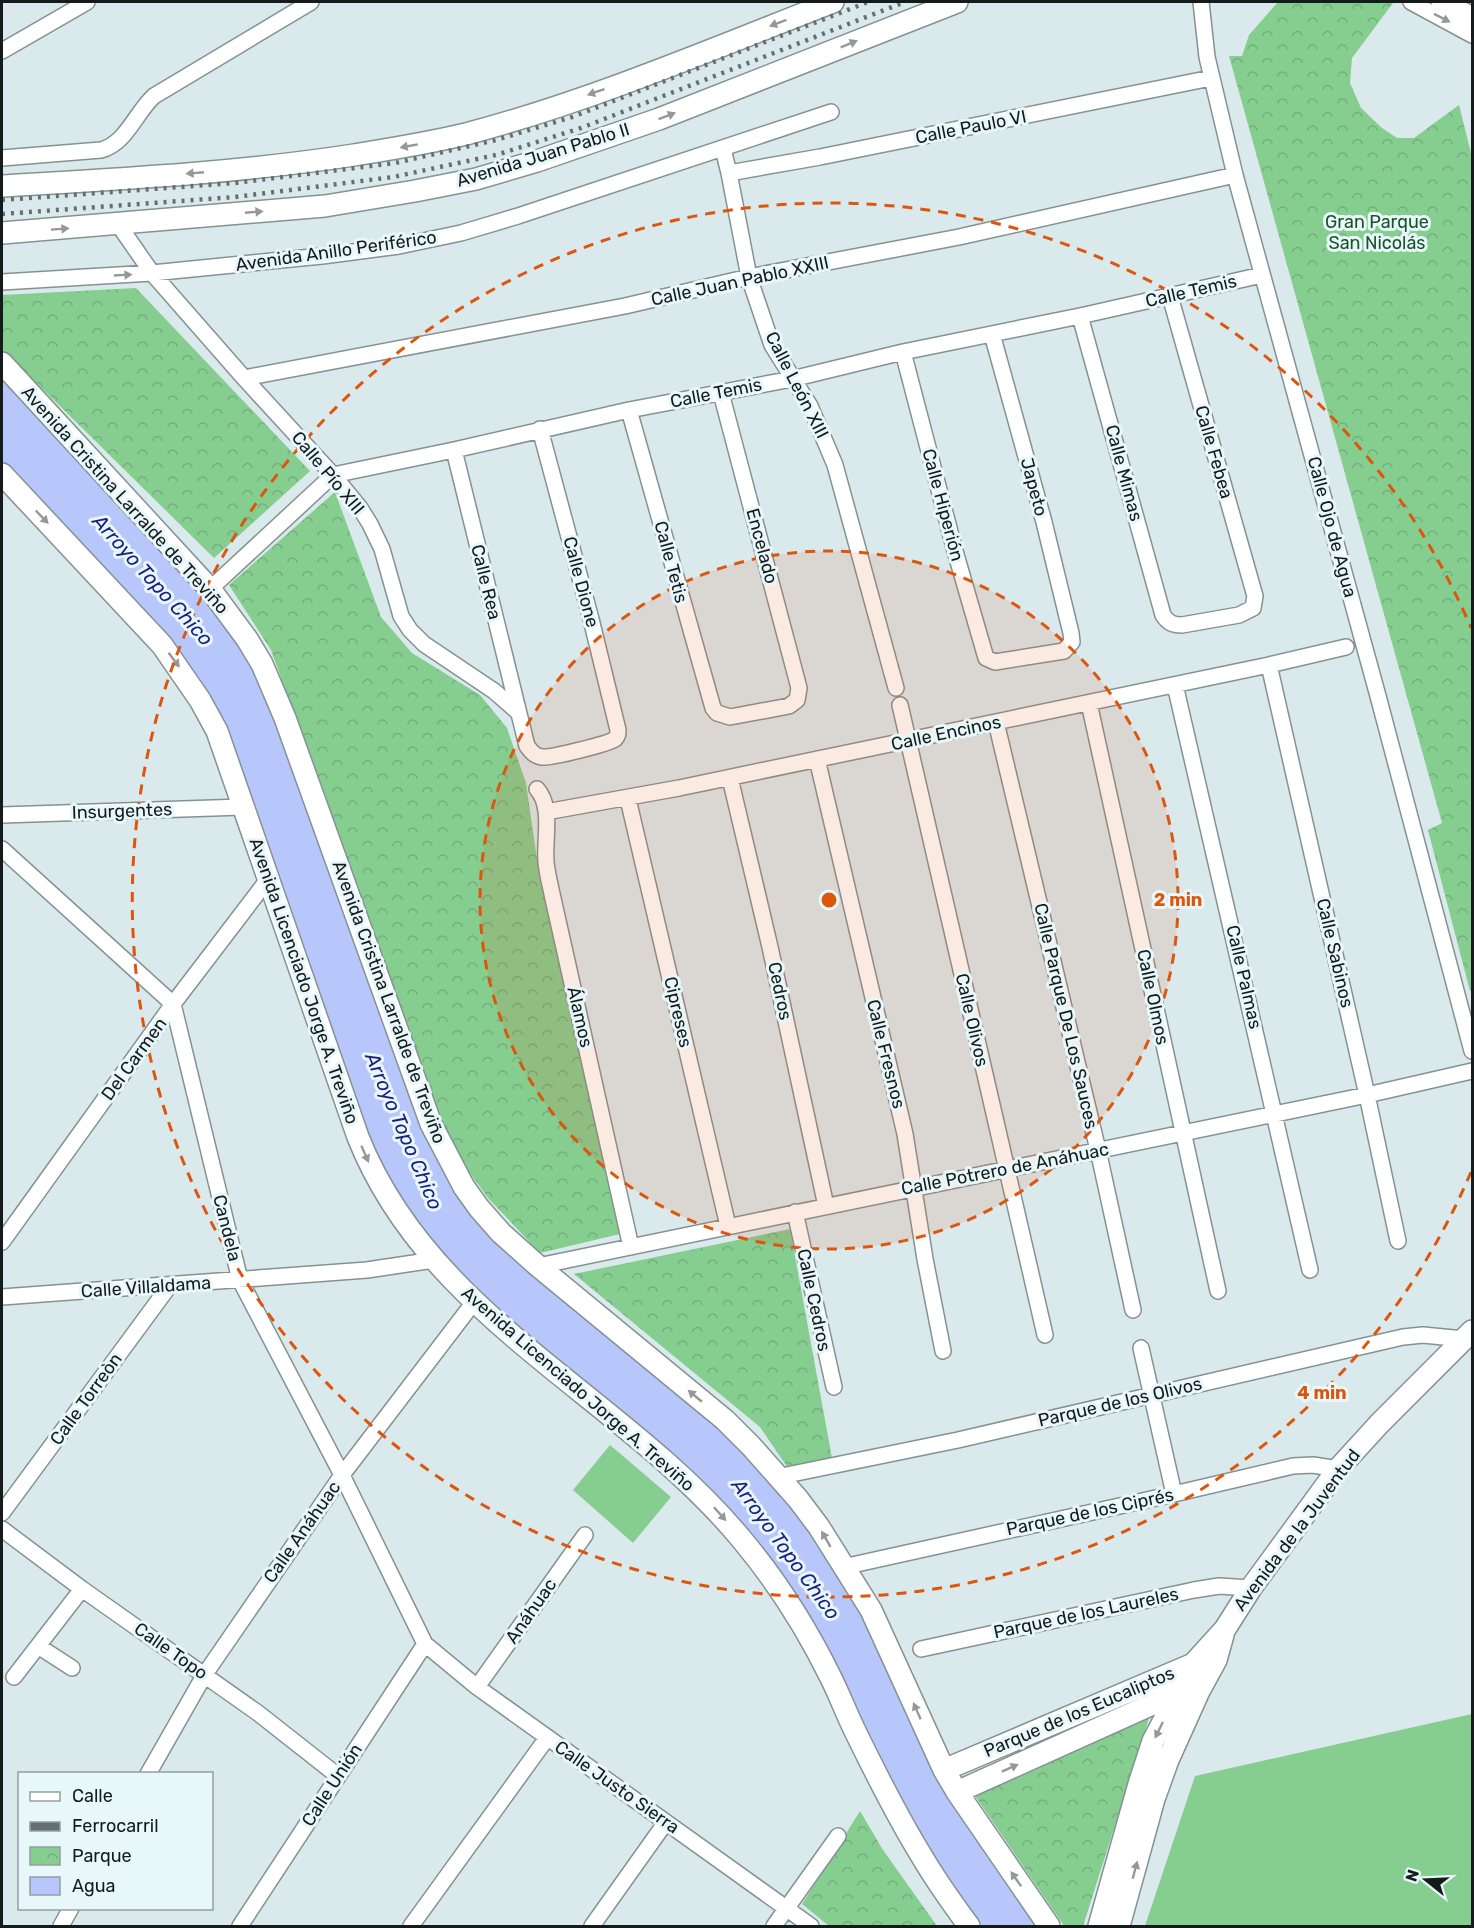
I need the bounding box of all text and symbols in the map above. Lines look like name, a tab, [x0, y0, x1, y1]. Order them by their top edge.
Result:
one-way arrow	[1433, 13, 1450, 23]
one-way arrow	[769, 19, 787, 28]
one-way arrow	[840, 39, 858, 49]
one-way arrow	[587, 88, 605, 98]
street label: Calle Paulo VI	[914, 105, 1028, 149]
one-way arrow	[658, 110, 676, 120]
street label: Avenida Juan Pablo II	[454, 118, 632, 192]
one-way arrow	[399, 142, 418, 151]
one-way arrow	[185, 168, 204, 177]
one-way arrow	[245, 207, 264, 217]
park label: Gran Parque San Nicolás	[1325, 211, 1429, 254]
one-way arrow	[50, 224, 69, 234]
street label: Avenida Anillo Periférico	[234, 226, 438, 276]
street label: Calle Juan Pablo XXIII	[649, 251, 831, 311]
one-way arrow	[113, 270, 132, 279]
street label: Calle Temis	[1143, 270, 1239, 312]
street label: Calle León XIII	[761, 328, 833, 442]
street label: Calle Temis	[668, 373, 764, 413]
street label: Avenida Cristina Larralde de Treviño	[17, 381, 233, 619]
street label: Calle Febea	[1190, 403, 1238, 501]
street label: Calle Mimas	[1101, 422, 1147, 524]
street label: Calle Pío XIII	[287, 427, 369, 519]
street label: Calle Hiperión	[917, 446, 969, 564]
street label: Calle Ojo de Agua	[1303, 454, 1361, 600]
street label: Japeto	[1016, 455, 1052, 519]
street label: Encelado	[741, 506, 783, 586]
one-way arrow	[35, 509, 49, 524]
water label: Arroyo Topo Chico	[87, 509, 218, 651]
street label: Calle Tetis	[650, 519, 692, 605]
street label: Calle Dione	[558, 534, 604, 630]
street label: Calle Rea	[466, 542, 506, 622]
one-way arrow	[167, 653, 179, 668]
street label: Calle Encinos	[889, 711, 1003, 755]
street label: Insurgentes	[71, 798, 173, 824]
street label: Avenida Licenciado Jorge A. Treviño	[245, 835, 363, 1127]
street label: Avenida Cristina Larralde de Treviño	[327, 858, 451, 1146]
text: 2 min	[1154, 889, 1202, 911]
centre of rings	[819, 890, 839, 910]
street label: Calle Sabinos	[1312, 896, 1358, 1010]
street label: Calle Parque De Los Sauces	[1029, 901, 1103, 1131]
street label: Calle Palmas	[1221, 923, 1267, 1031]
street label: Calle Olmos	[1132, 947, 1174, 1047]
street label: Cedros	[763, 960, 797, 1022]
street label: Calle Olivos	[951, 971, 993, 1069]
street label: Cipreses	[659, 974, 697, 1050]
street label: Álamos	[562, 984, 598, 1050]
street label: Calle Fresnos	[862, 997, 910, 1111]
street label: Del Carmen	[97, 1013, 171, 1105]
water label: Arroyo Topo Chico	[360, 1048, 448, 1213]
street label: Calle Potrero de Anáhuac	[899, 1138, 1111, 1200]
one-way arrow	[360, 1145, 370, 1163]
street label: Candela	[208, 1192, 246, 1264]
street label: Calle Cedros	[792, 1247, 836, 1353]
street label: Calle Villaldama	[80, 1271, 212, 1303]
street label: Avenida Licenciado Jorge A. Treviño	[457, 1282, 699, 1496]
street label: Calle Torreòn	[45, 1349, 127, 1449]
street label: Parque de los Olivos	[1036, 1372, 1204, 1432]
text: 4 min	[1297, 1382, 1347, 1404]
one-way arrow	[688, 1390, 703, 1403]
street label: Avenida de la Juventud	[1229, 1445, 1365, 1615]
water label: Arroyo Topo Chico	[726, 1473, 845, 1624]
street label: Calle Anáhuac	[259, 1477, 345, 1587]
street label: Parque de los Ciprés	[1004, 1484, 1176, 1540]
one-way arrow	[713, 1506, 726, 1521]
one-way arrow	[821, 1531, 832, 1547]
street label: Anáhuac	[501, 1574, 561, 1648]
street label: Parque de los Laureles	[991, 1583, 1181, 1643]
street label: Calle Topo	[130, 1618, 212, 1684]
street label: Parque de los Eucaliptos	[980, 1662, 1178, 1762]
one-way arrow	[912, 1702, 922, 1720]
one-way arrow	[1154, 1722, 1164, 1739]
street label: Calle Justo Sierra	[550, 1736, 684, 1838]
street label: Calle Unión	[297, 1739, 367, 1831]
one-way arrow	[1001, 1763, 1019, 1772]
legend	[18, 1772, 213, 1910]
text: Calle	[72, 1785, 113, 1807]
text: Ferrocarril	[72, 1815, 159, 1837]
text: Parque	[72, 1845, 132, 1867]
north arrow	[1396, 1850, 1456, 1910]
one-way arrow	[1131, 1861, 1140, 1879]
text: N	[1401, 1867, 1423, 1884]
one-way arrow	[1010, 1871, 1022, 1887]
text: Agua	[72, 1875, 115, 1897]

